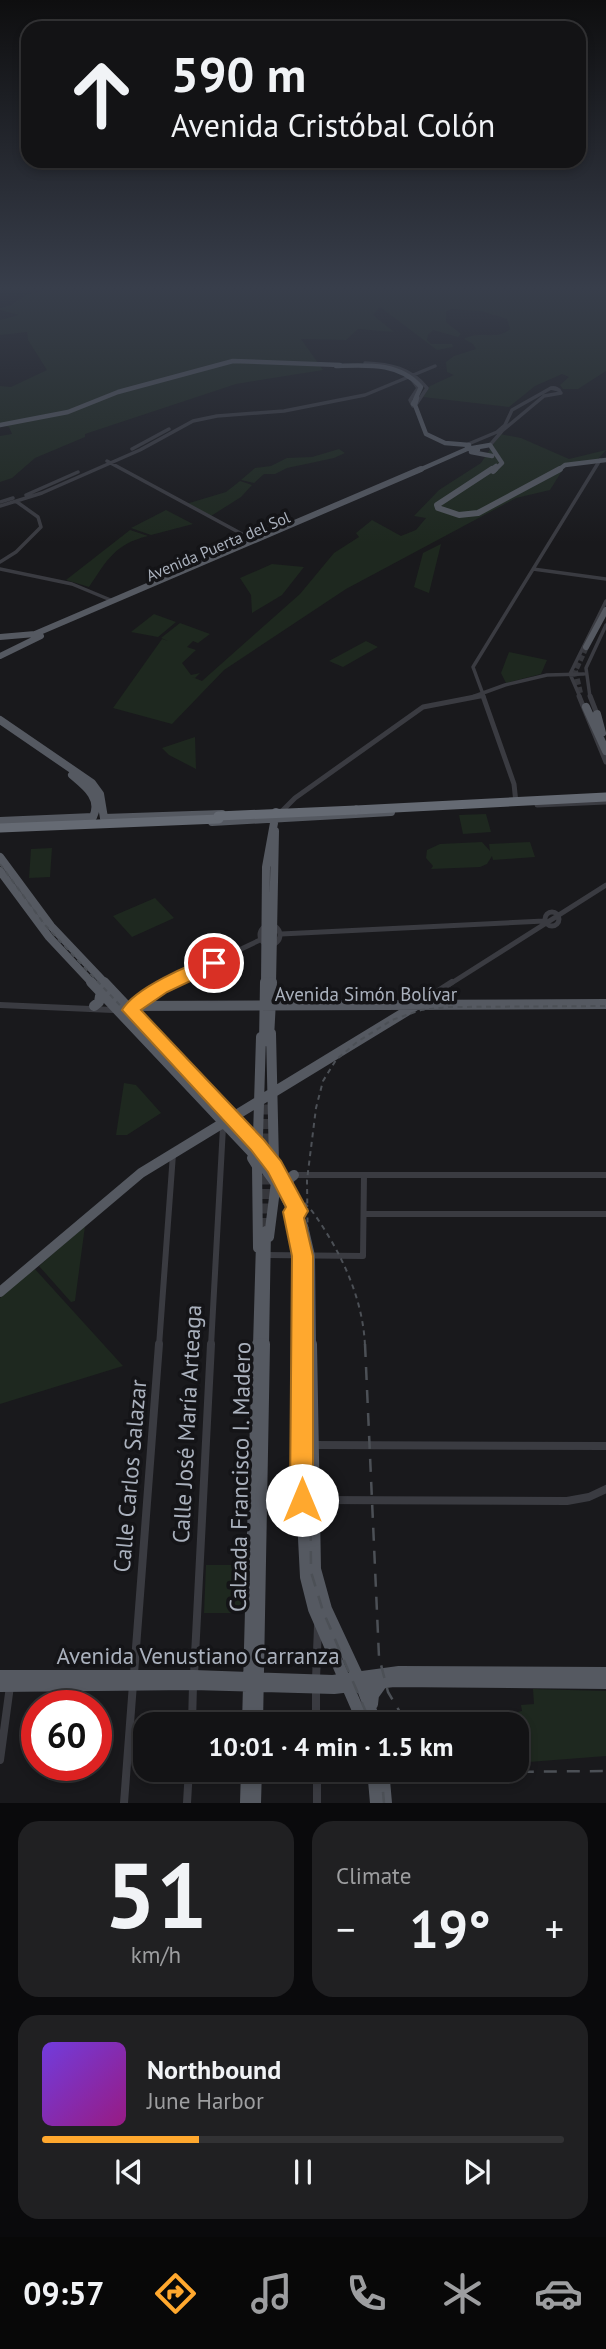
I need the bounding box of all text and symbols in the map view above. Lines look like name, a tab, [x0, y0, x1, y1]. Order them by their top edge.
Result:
text: 590 m	[171, 42, 306, 106]
icon: ahead	[56, 49, 147, 140]
text: Avenida Cristóbal Colón	[171, 104, 495, 146]
street label: Avenida Puerta del Sol	[143, 506, 293, 585]
pin	[184, 933, 244, 993]
icon: arrive	[195, 944, 233, 982]
street label: Avenida Simón Bolívar	[275, 982, 458, 1006]
street label: Calle José María Arteaga	[166, 1304, 207, 1544]
street label: Calzada Francisco I. Madero	[223, 1342, 256, 1612]
street label: Calle Carlos Salazar	[107, 1378, 152, 1574]
position arrow	[265, 1463, 339, 1537]
street label: Avenida Venustiano Carranza	[56, 1641, 340, 1670]
speed limit sign: 60	[21, 1690, 112, 1781]
text: 10:01 · 4 min · 1.5 km	[209, 1730, 454, 1763]
text: 51	[104, 1835, 208, 1953]
text: Climate	[336, 1861, 411, 1890]
text: 19°	[409, 1895, 491, 1962]
text: −	[336, 1904, 355, 1953]
text: +	[545, 1904, 564, 1953]
text: km/h	[131, 1940, 181, 1969]
text: Northbound	[147, 2053, 281, 2086]
text: June Harbor	[147, 2086, 264, 2115]
icon: previous	[110, 2153, 148, 2191]
icon: pause	[284, 2153, 322, 2191]
icon: next	[458, 2153, 496, 2191]
icon: directions	[151, 2269, 200, 2318]
icon: music	[247, 2269, 296, 2318]
icon: phone	[342, 2269, 391, 2318]
icon: climate	[438, 2269, 487, 2318]
icon: car	[534, 2269, 583, 2318]
text: 09:57	[23, 2272, 105, 2314]

